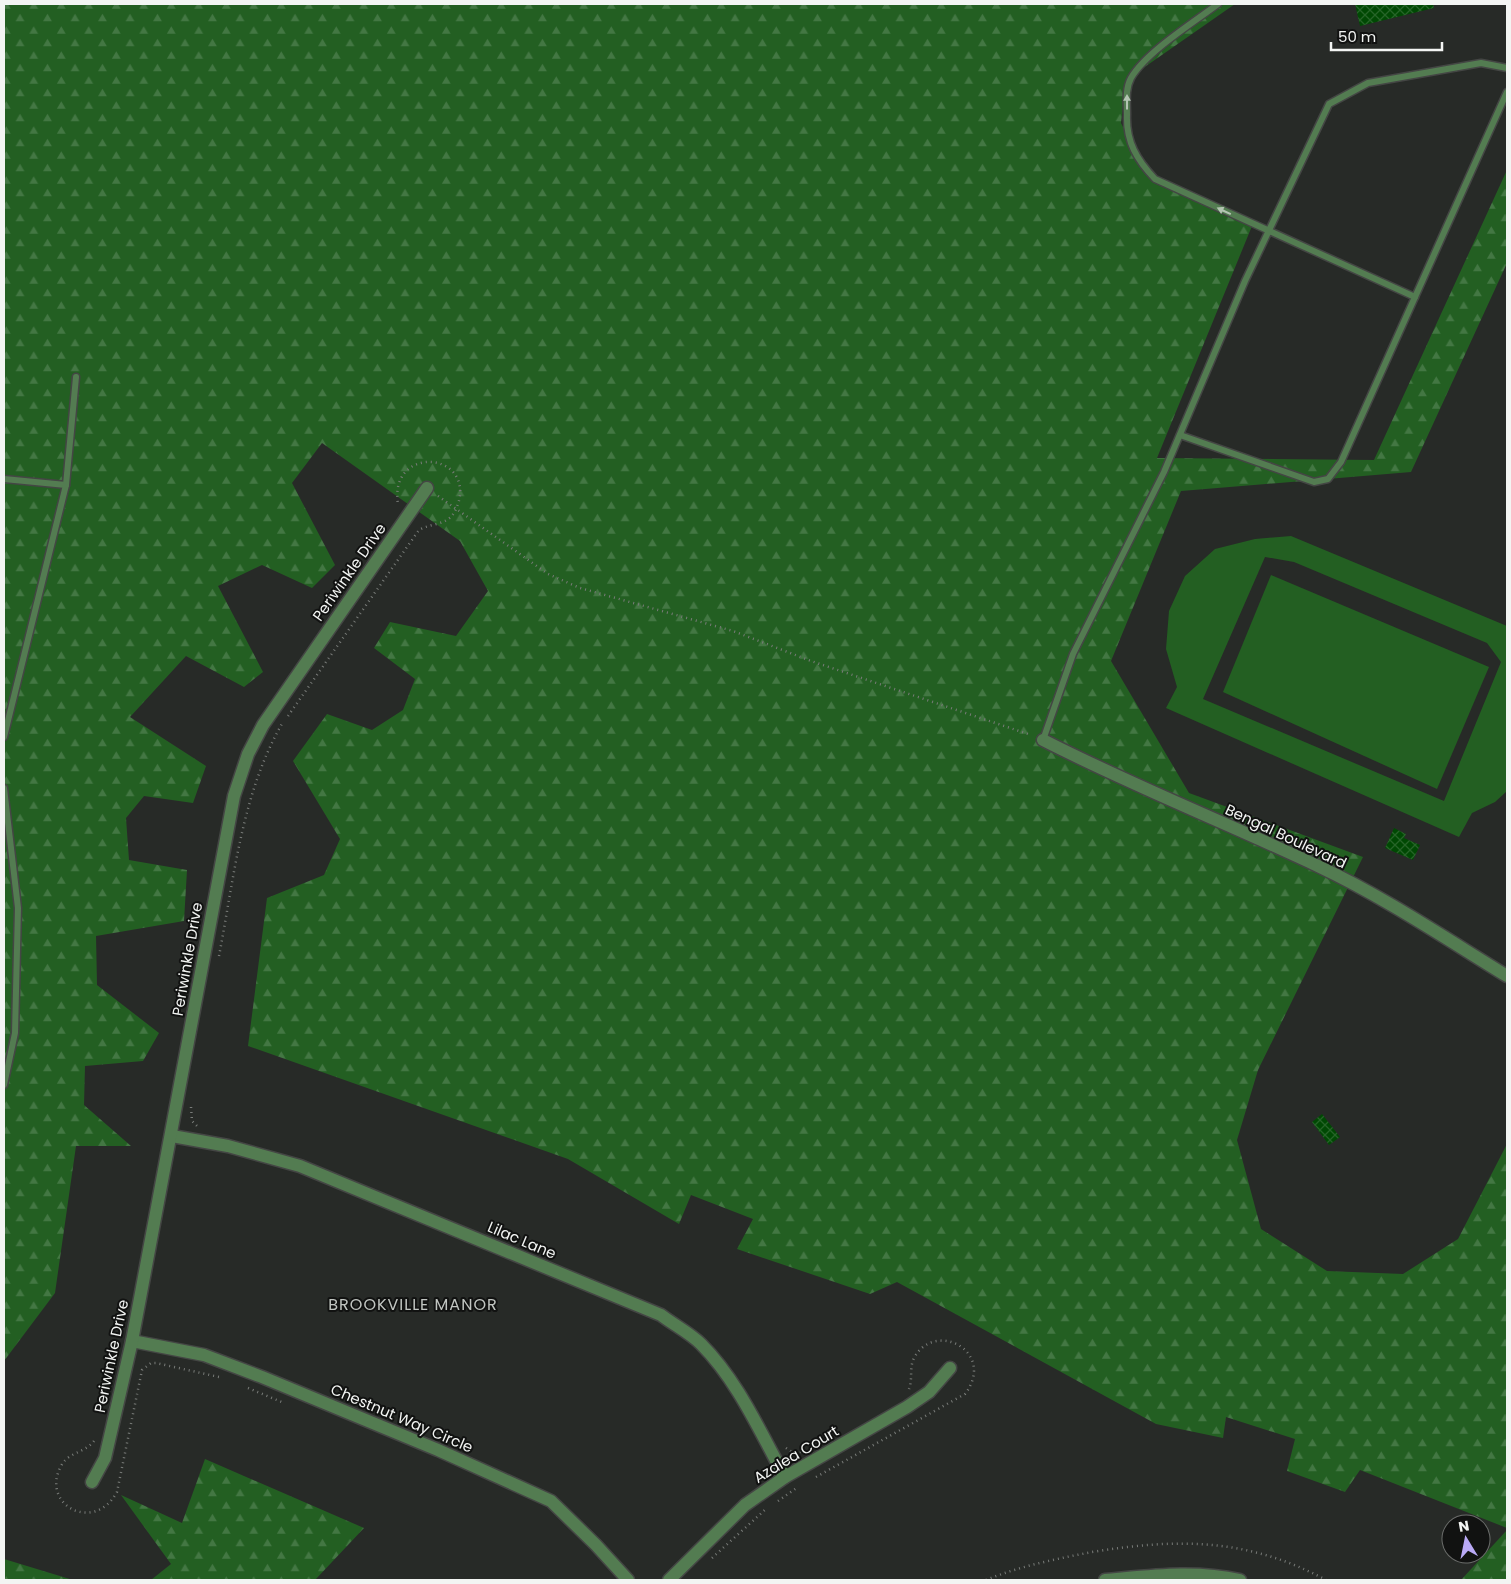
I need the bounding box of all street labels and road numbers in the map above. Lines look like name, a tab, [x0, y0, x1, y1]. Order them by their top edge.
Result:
street label: Periwinkle Drive	[307, 519, 391, 625]
street label: Bengal Boulevard	[1222, 799, 1350, 873]
street label: Periwinkle Drive	[167, 900, 207, 1018]
street label: Lilac Lane	[484, 1216, 560, 1264]
street label: Periwinkle Drive	[89, 1297, 133, 1415]
street label: Chestnut Way Circle	[328, 1379, 476, 1457]
street label: Azalea Court	[749, 1420, 843, 1488]

